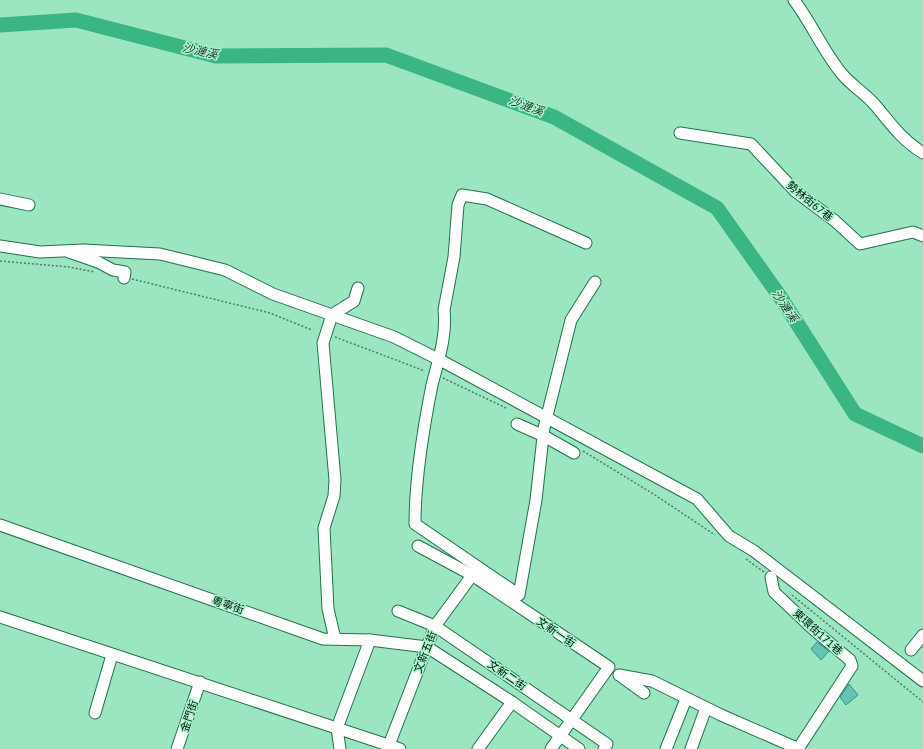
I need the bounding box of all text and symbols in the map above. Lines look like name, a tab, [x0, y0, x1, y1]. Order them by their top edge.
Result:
water label: 沙漣溪	[181, 39, 221, 62]
water label: 沙漣溪	[507, 92, 548, 119]
street label: 勢林街67巷	[784, 178, 836, 224]
water label: 沙漣溪	[769, 287, 803, 326]
street label: 粵寧街	[210, 593, 246, 617]
street label: 東環街171巷	[790, 606, 846, 658]
street label: 文新一街	[534, 614, 578, 650]
street label: 文新五街	[411, 629, 439, 675]
street label: 文新二街	[485, 657, 529, 693]
street label: 金門街	[177, 698, 201, 734]

